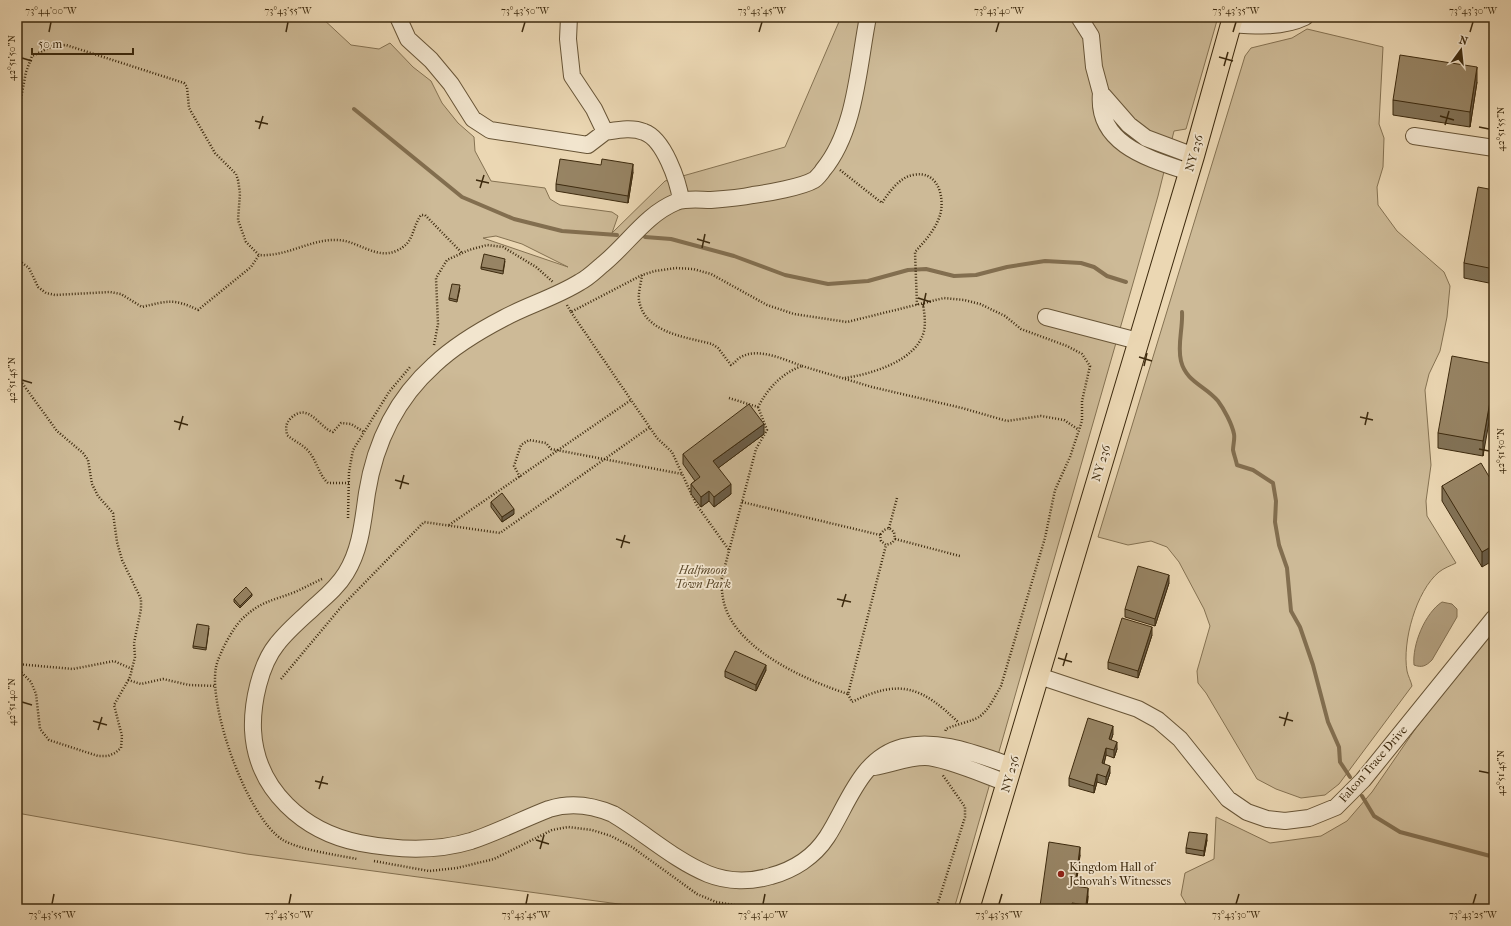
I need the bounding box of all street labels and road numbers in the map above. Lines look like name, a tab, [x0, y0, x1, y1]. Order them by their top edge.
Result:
street label: NY 236	[1182, 133, 1206, 173]
street label: NY 236	[1089, 442, 1113, 483]
street label: Falcon Trace Drive	[1336, 723, 1410, 805]
street label: NY 236	[998, 754, 1022, 794]

